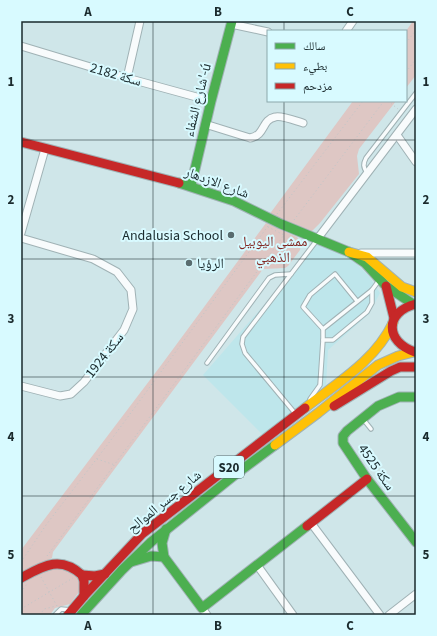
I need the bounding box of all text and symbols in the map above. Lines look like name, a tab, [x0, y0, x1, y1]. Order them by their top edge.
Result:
text: A	[83, 3, 92, 21]
text: B	[214, 3, 222, 21]
text: C	[346, 3, 354, 21]
legend	[267, 30, 407, 102]
text: سالك	[303, 38, 325, 55]
street label: سكة 2182	[88, 58, 144, 92]
text: بطيء	[303, 58, 327, 76]
street label: شارع الشفاء'-ú	[179, 61, 217, 139]
text: 1	[8, 73, 15, 91]
text: 1	[423, 73, 430, 91]
text: مزدحم	[303, 78, 332, 95]
street label: شارع الازدهار	[181, 162, 252, 204]
text: 2	[8, 191, 15, 209]
text: 2	[423, 191, 430, 209]
place label: Andalusia School	[122, 226, 223, 246]
marker: Andalusia School	[226, 230, 236, 240]
park label: ممشى اليوبيل الذهبي	[239, 232, 307, 269]
place label: الرؤيا	[197, 254, 224, 274]
marker: الرؤيا	[184, 258, 194, 268]
text: 3	[8, 310, 15, 328]
text: 3	[423, 310, 430, 328]
street label: سكة 1924	[81, 329, 129, 383]
text: 4	[8, 428, 15, 446]
text: 4	[423, 428, 430, 446]
street label: سكة 4525	[353, 440, 399, 495]
road number: S20	[214, 456, 244, 478]
street label: شارع جسر الموالح	[123, 466, 206, 538]
text: 5	[8, 546, 15, 564]
text: 5	[423, 546, 430, 564]
text: A	[83, 617, 92, 635]
text: B	[214, 617, 222, 635]
text: C	[346, 617, 354, 635]

